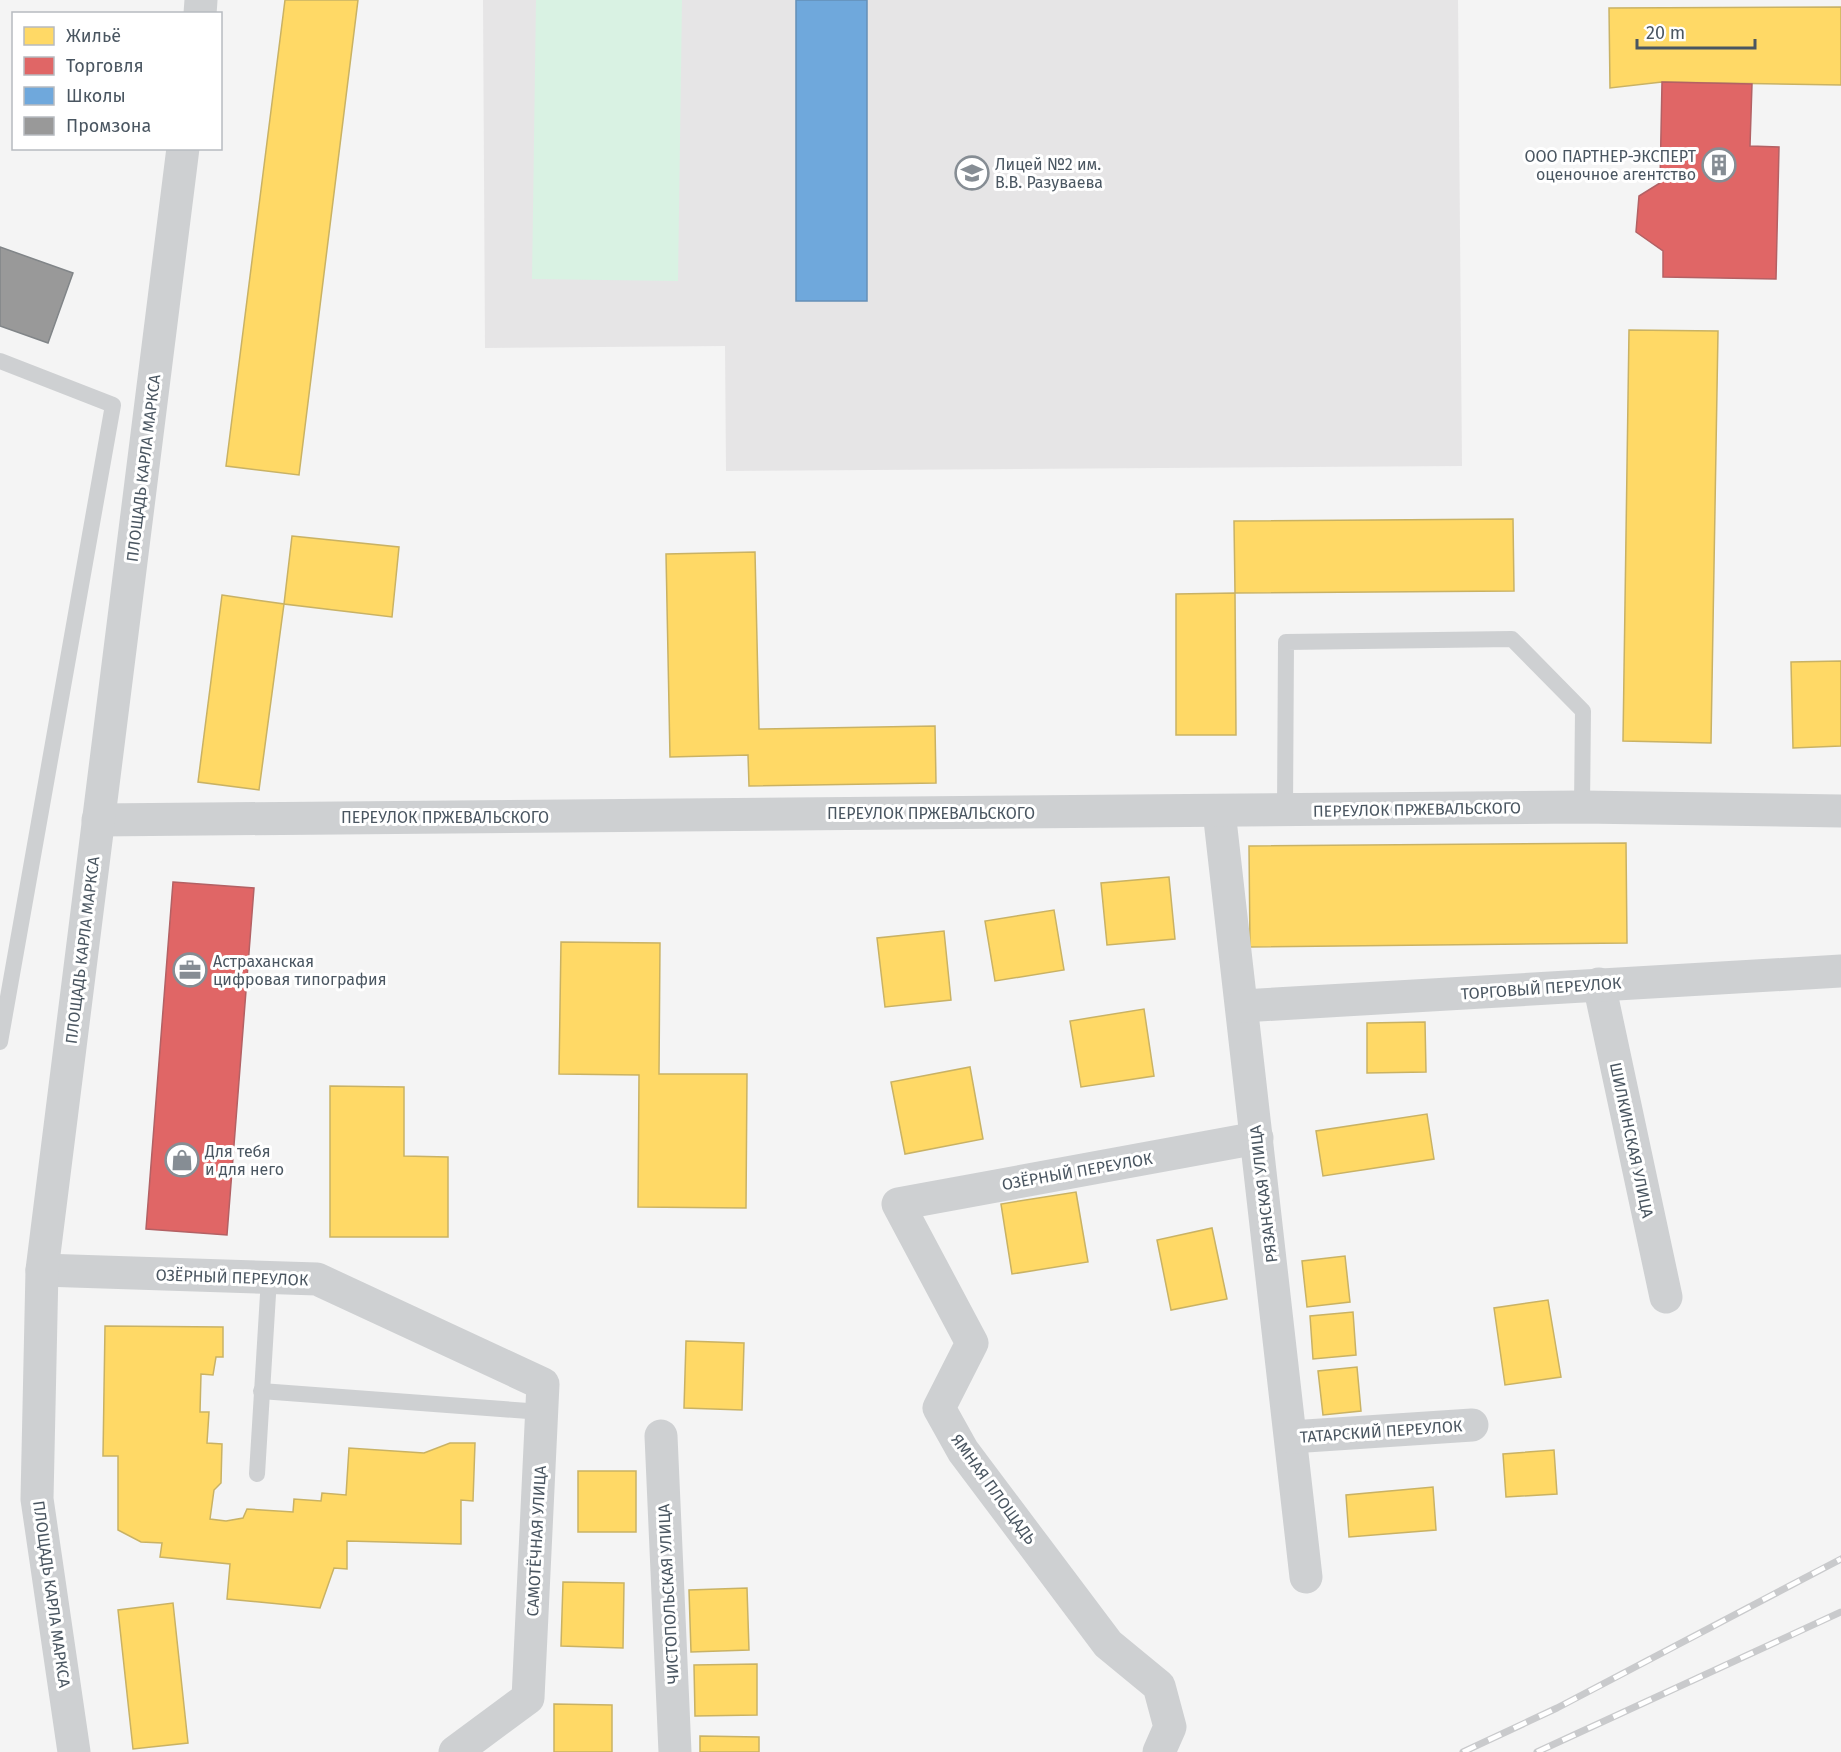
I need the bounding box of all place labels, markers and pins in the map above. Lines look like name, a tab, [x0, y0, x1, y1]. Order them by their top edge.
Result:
place label: ООО ПАРТНЕР-ЭКСПЕРТ оценочное агентство	[1524, 147, 1697, 184]
building icon: ООО ПАРТНЕР-ЭКСПЕРТ оценочное агентство	[1701, 147, 1737, 183]
school or university icon: Лицей №2 им. В.В. Разуваева	[954, 155, 990, 191]
place label: Лицей №2 им. В.В. Разуваева	[995, 155, 1103, 192]
office icon: Астраханская цифровая типография	[172, 952, 208, 988]
place label: Астраханская цифровая типография	[213, 952, 386, 989]
shop icon: Для тебя и для него	[164, 1142, 200, 1178]
place label: Для тебя и для него	[204, 1142, 284, 1179]

